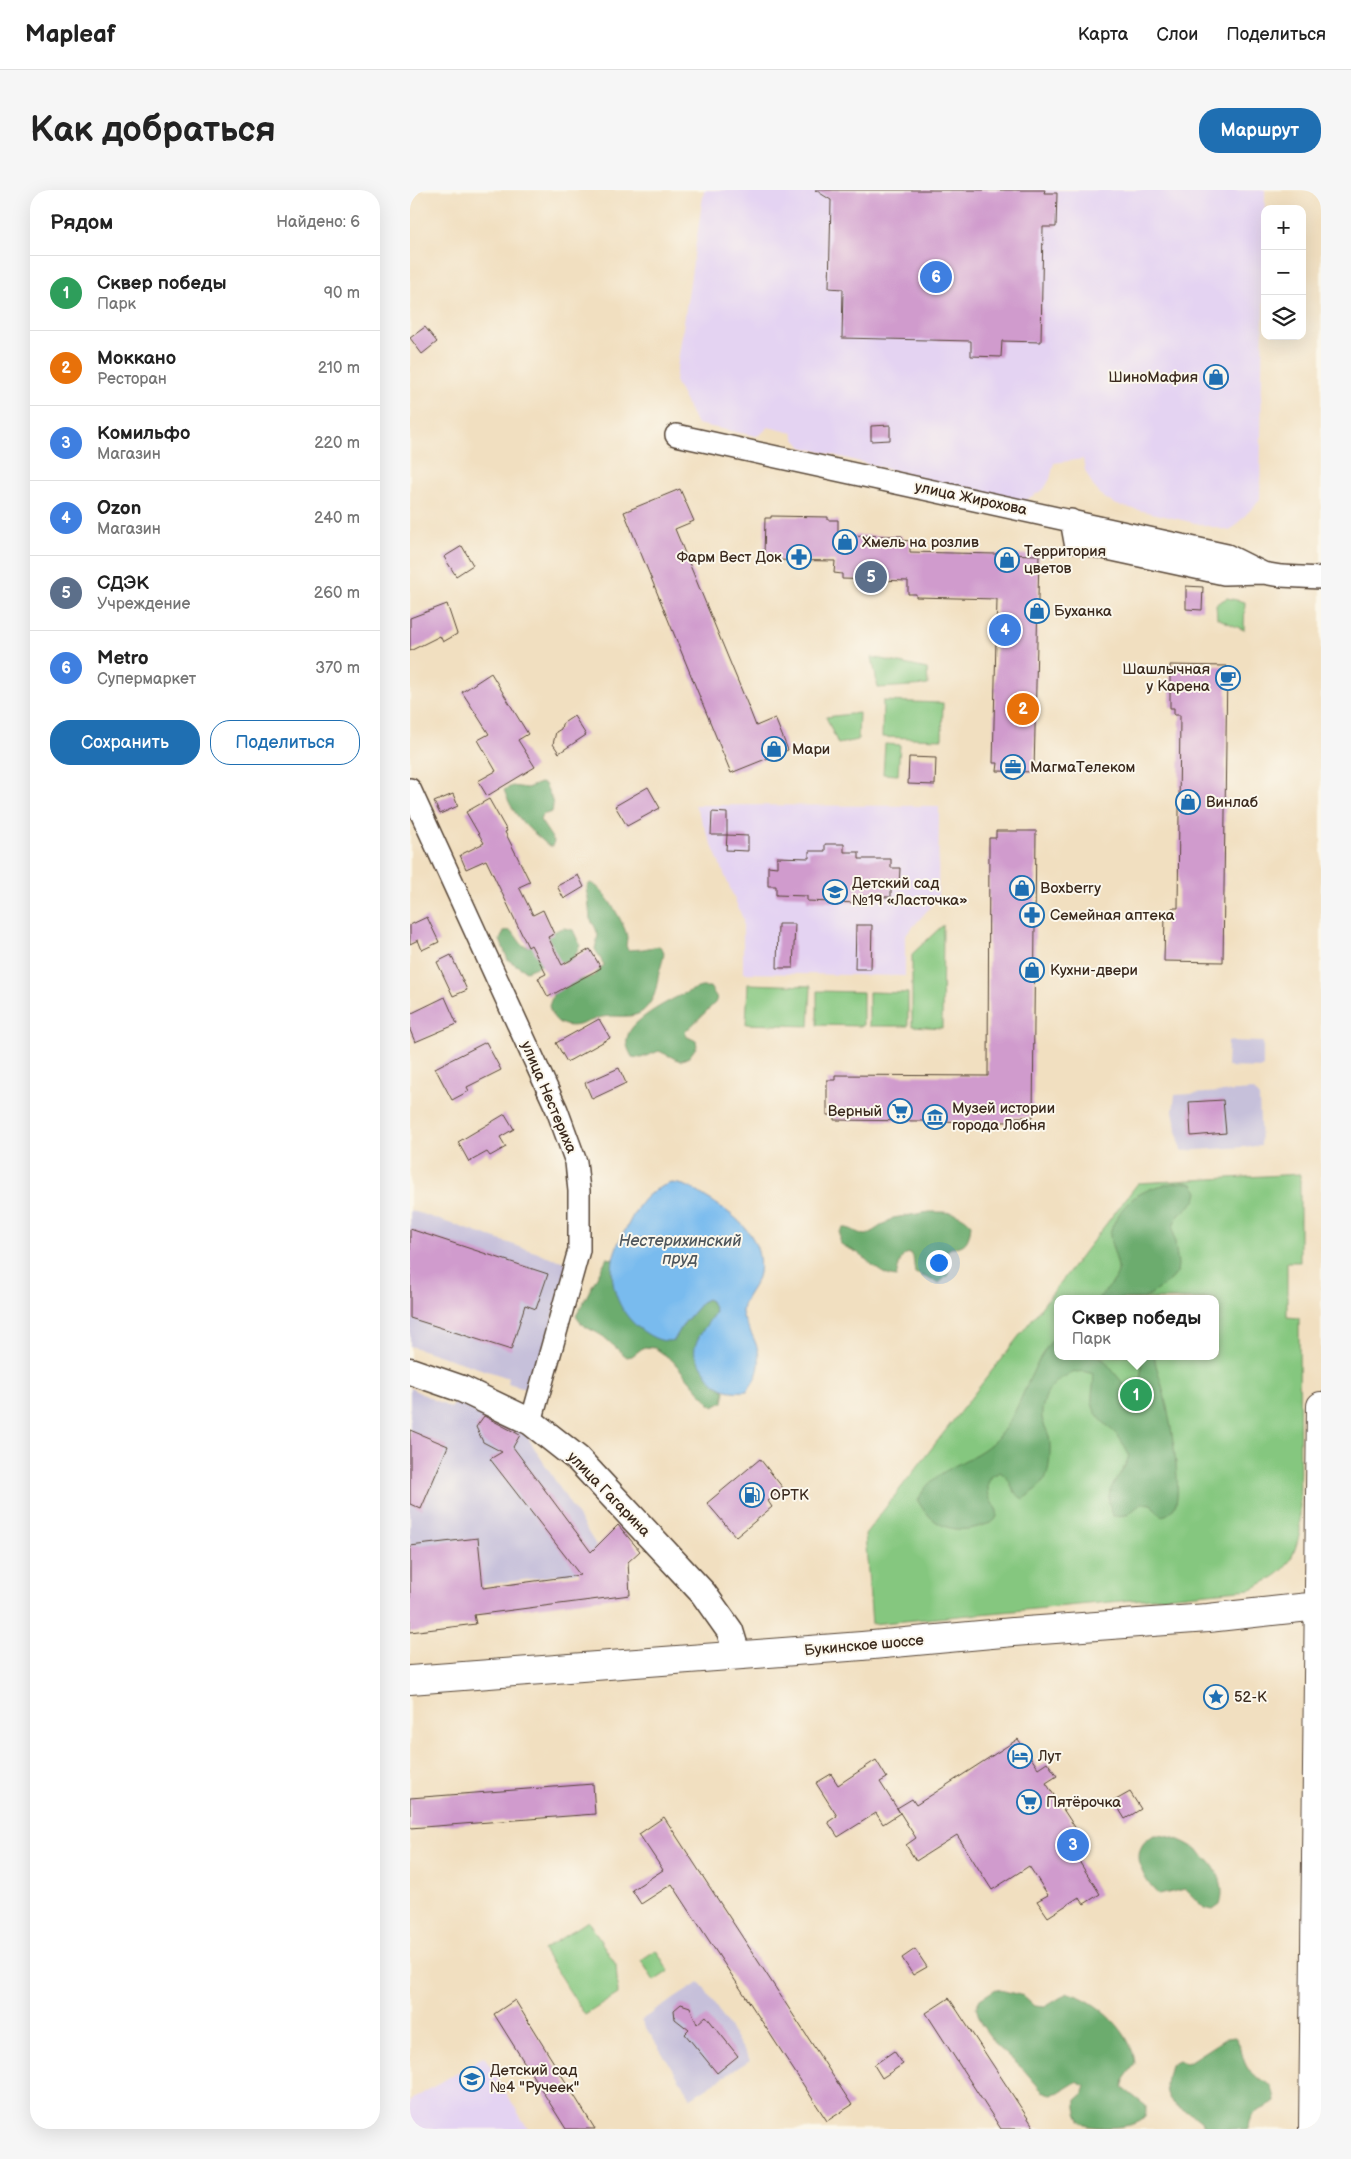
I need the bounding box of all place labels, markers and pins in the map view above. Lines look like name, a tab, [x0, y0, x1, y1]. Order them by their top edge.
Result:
pin: 6	[920, 258, 952, 296]
shop icon: ШиноМафия	[1203, 364, 1229, 390]
place label: ШиноМафия	[1108, 368, 1198, 387]
shop icon: Хмель на розлив	[832, 529, 858, 555]
place label: Хмель на розлив	[862, 533, 979, 552]
place label: Территория цветов	[1024, 542, 1106, 578]
pharmacy icon: Фарм Вест Док	[786, 544, 812, 570]
shop icon: Территория цветов	[994, 547, 1020, 573]
place label: Фарм Вест Док	[676, 548, 782, 567]
pin: 5	[855, 558, 887, 596]
shop icon: Буханка	[1024, 598, 1050, 624]
place label: Буханка	[1054, 602, 1112, 621]
pin: 4	[989, 611, 1021, 649]
place label: Шашлычная у Карена	[1122, 660, 1210, 696]
cafe icon: Шашлычная у Карена	[1215, 665, 1241, 691]
pin: 2	[1007, 690, 1039, 728]
shop icon: Мари	[761, 736, 787, 762]
place label: Мари	[792, 740, 830, 759]
office icon: МагмаТелеком	[1000, 754, 1026, 780]
place label: МагмаТелеком	[1030, 758, 1135, 777]
shop icon: Винлаб	[1175, 789, 1201, 815]
place label: Винлаб	[1206, 793, 1258, 812]
place label: Детский сад №19 «Ласточка»	[852, 874, 968, 910]
shop icon: Boxberry	[1009, 875, 1035, 901]
school or university icon: Детский сад №19 «Ласточка»	[822, 879, 848, 905]
place label: Boxberry	[1040, 879, 1101, 898]
pharmacy icon: Семейная аптека	[1019, 902, 1045, 928]
place label: Семейная аптека	[1050, 906, 1175, 925]
shop icon: Кухни-двери	[1019, 957, 1045, 983]
place label: Кухни-двери	[1050, 961, 1138, 980]
supermarket icon: Верный	[887, 1098, 913, 1124]
place label: Музей истории города Лобня	[952, 1099, 1055, 1135]
place label: Верный	[828, 1102, 882, 1121]
museum icon: Музей истории города Лобня	[922, 1104, 948, 1130]
pin: 1	[1120, 1376, 1152, 1414]
fuel station icon: ОРТК	[739, 1482, 765, 1508]
place label: ОРТК	[770, 1486, 809, 1505]
place icon: 52-К	[1203, 1684, 1229, 1710]
place label: 52-К	[1234, 1688, 1267, 1707]
hotel icon: Лут	[1007, 1743, 1033, 1769]
place label: Лут	[1037, 1747, 1061, 1766]
supermarket icon: Пятёрочка	[1016, 1789, 1042, 1815]
place label: Пятёрочка	[1046, 1793, 1121, 1812]
pin: 3	[1057, 1826, 1089, 1864]
place label: Детский сад №4 "Ручеек"	[490, 2061, 579, 2097]
school or university icon: Детский сад №4 "Ручеек"	[459, 2066, 485, 2092]

